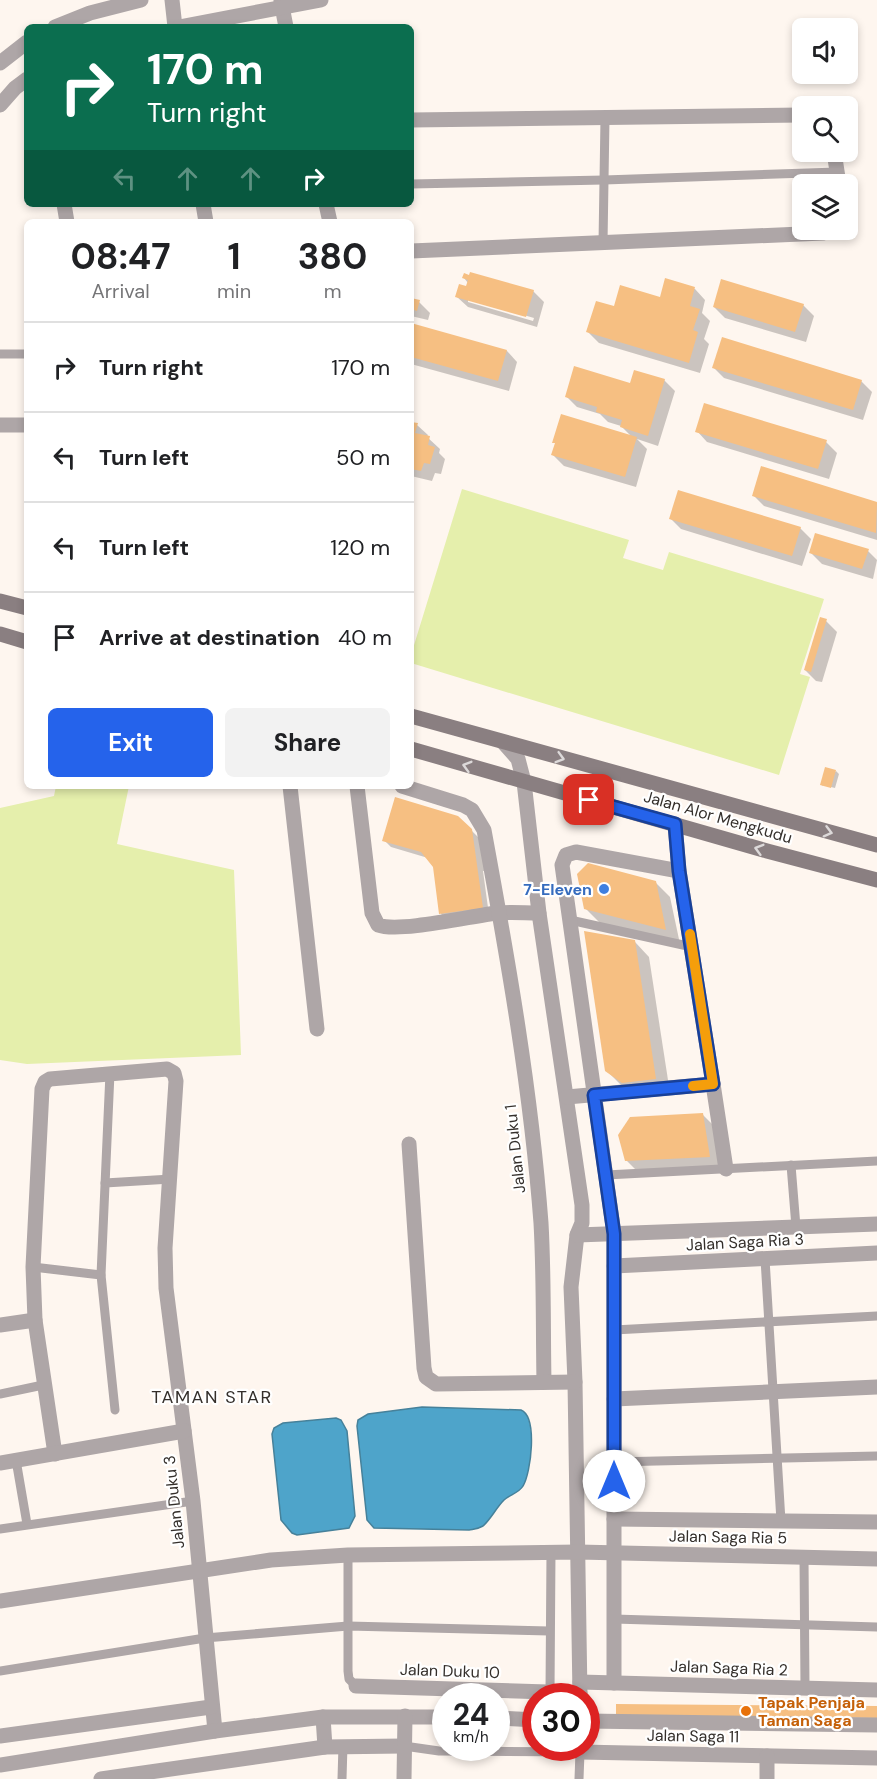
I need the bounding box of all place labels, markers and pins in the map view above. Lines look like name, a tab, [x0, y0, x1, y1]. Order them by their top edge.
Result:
pin	[563, 774, 614, 825]
place label: 7-Eleven	[523, 879, 592, 900]
marker: 7-Eleven	[597, 882, 611, 896]
place label: Tapak Penjaja Taman Saga	[758, 1692, 865, 1731]
marker: Tapak Penjaja Taman Saga	[739, 1704, 753, 1718]

